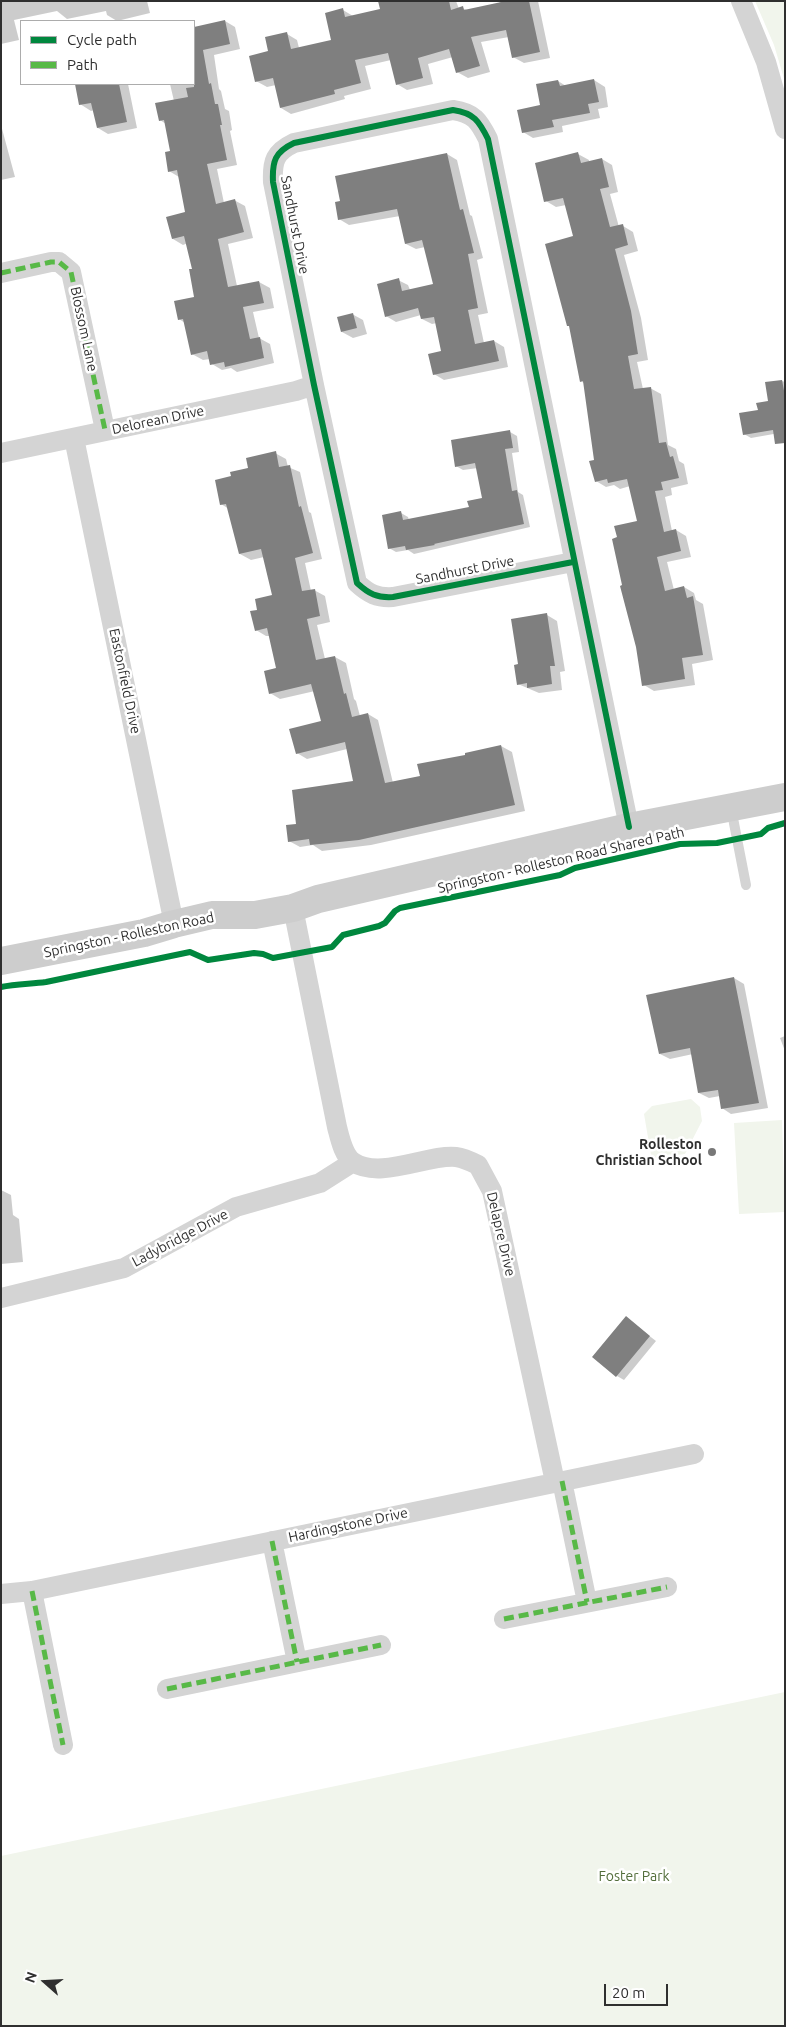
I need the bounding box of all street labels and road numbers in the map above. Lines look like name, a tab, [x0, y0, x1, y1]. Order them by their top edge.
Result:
street label: Sandhurst Drive	[277, 174, 313, 276]
street label: Blossom Lane	[67, 285, 101, 373]
street label: Delorean Drive	[110, 402, 206, 438]
street label: Sandhurst Drive	[414, 552, 516, 588]
street label: Eastonfield Drive	[106, 627, 144, 735]
street label: Springston - Rolleston Road Shared Path	[436, 823, 686, 897]
street label: Springston - Rolleston Road	[42, 909, 216, 961]
street label: Delapre Drive	[483, 1190, 519, 1278]
street label: Ladybridge Drive	[129, 1206, 231, 1270]
street label: Hardingstone Drive	[287, 1504, 409, 1546]

